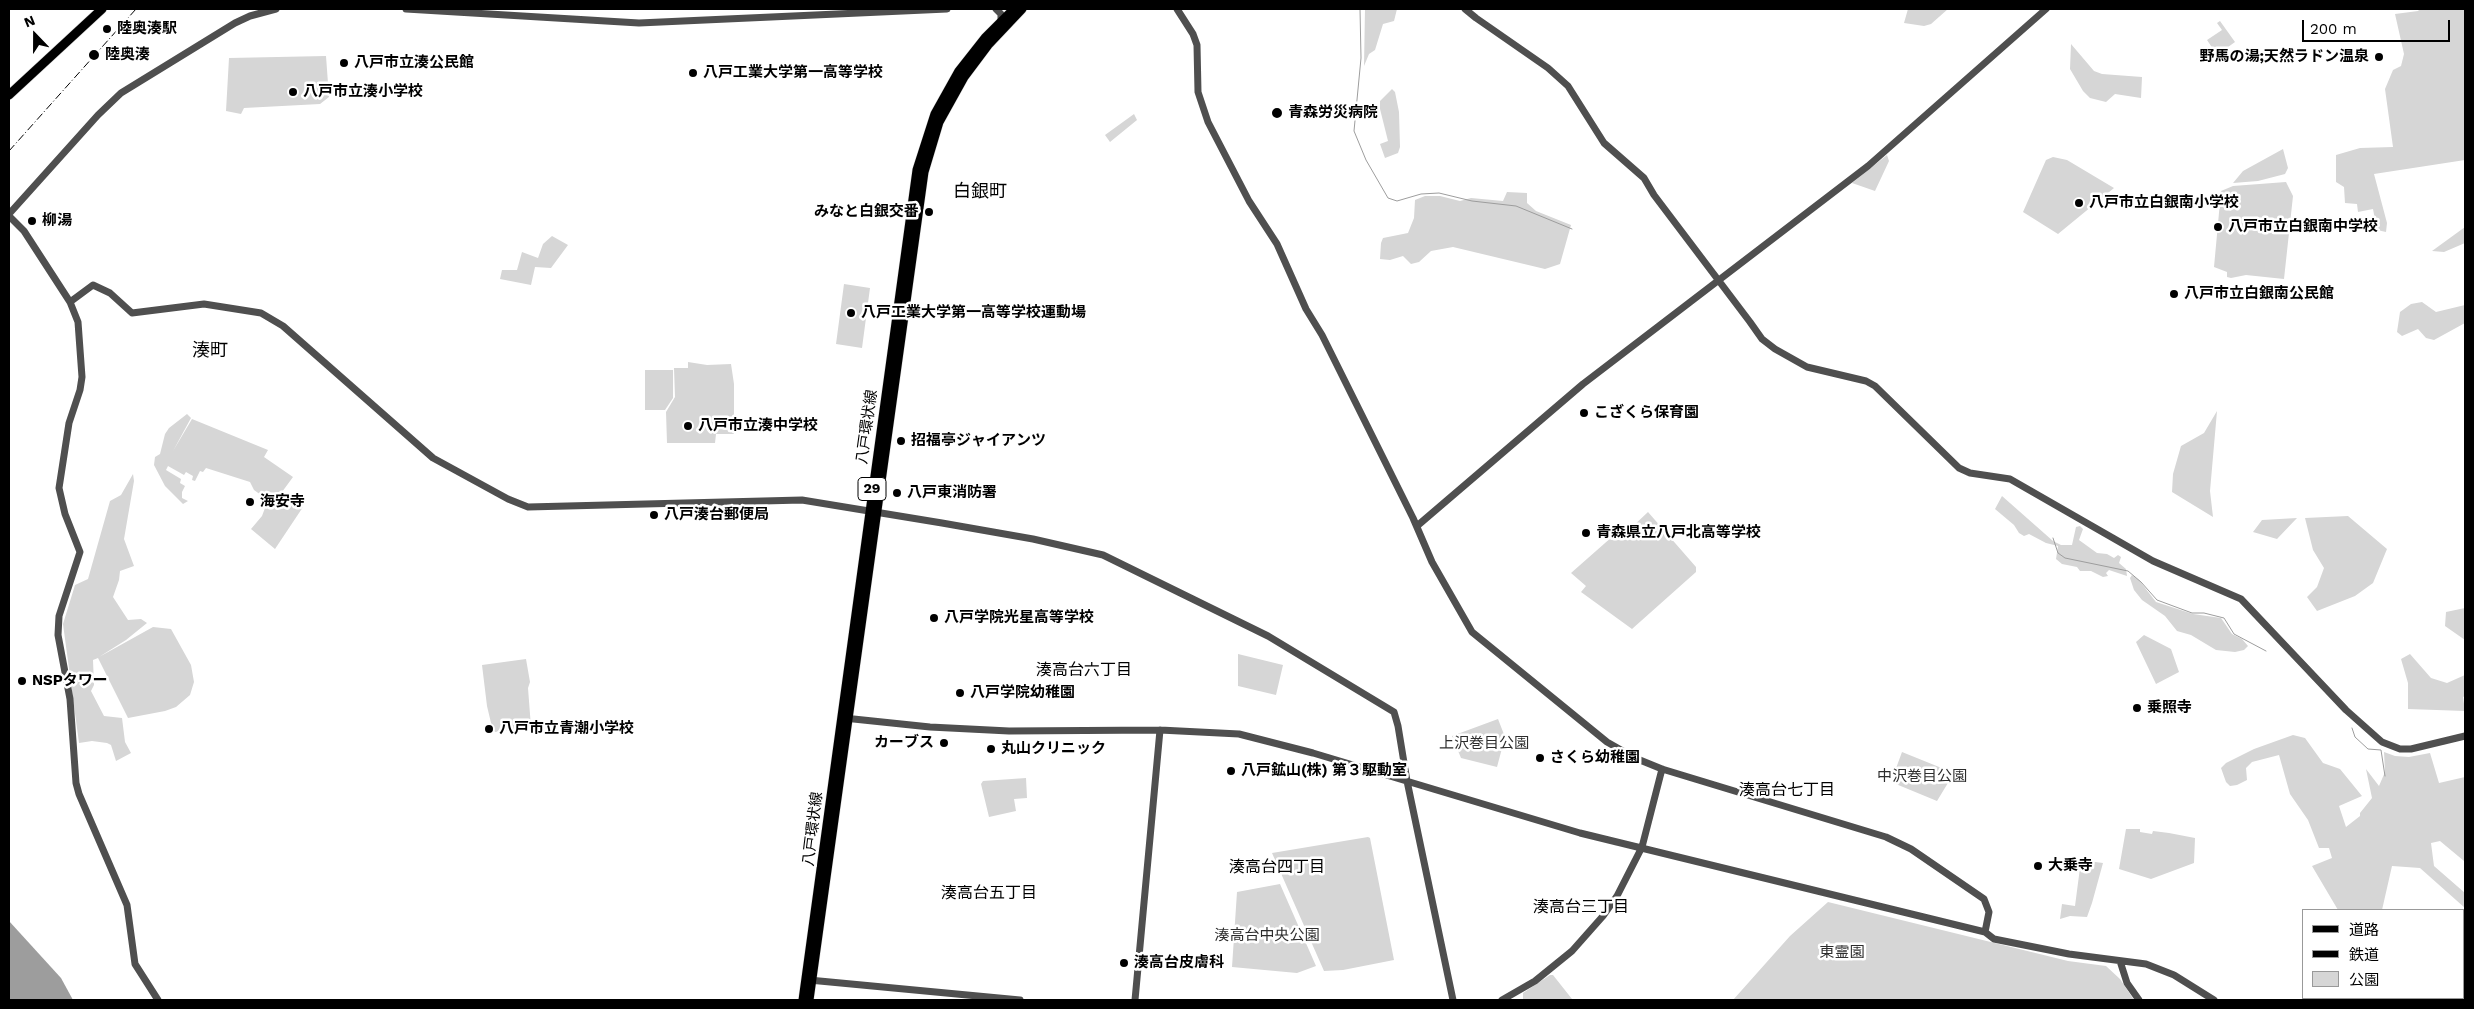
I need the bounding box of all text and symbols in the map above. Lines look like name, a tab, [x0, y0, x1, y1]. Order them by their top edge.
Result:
north arrow	[10, 10, 60, 60]
scale bar	[2304, 10, 2452, 42]
text: N	[22, 12, 37, 30]
place label: 陸奥湊駅	[117, 20, 177, 38]
text: 200 m	[2310, 20, 2357, 38]
marker: 陸奥湊駅	[101, 23, 113, 35]
place label: 陸奥湊	[105, 46, 150, 64]
marker: 陸奥湊	[87, 48, 101, 62]
place label: 野馬の湯;天然ラドン温泉	[2199, 48, 2369, 66]
marker: 野馬の湯;天然ラドン温泉	[2373, 51, 2385, 63]
place label: 八戸市立湊公民館	[354, 54, 474, 72]
marker: 八戸市立湊公民館	[338, 57, 350, 69]
place label: 八戸工業大学第一高等学校	[703, 64, 883, 82]
marker: 八戸工業大学第一高等学校	[687, 67, 699, 79]
place label: 八戸市立湊小学校	[303, 83, 423, 101]
marker: 八戸市立湊小学校	[287, 86, 299, 98]
place label: 青森労災病院	[1288, 104, 1378, 122]
marker: 青森労災病院	[1270, 106, 1284, 120]
district label: 白銀町	[953, 181, 1007, 203]
place label: 八戸市立白銀南小学校	[2089, 194, 2239, 212]
marker: 八戸市立白銀南小学校	[2073, 197, 2085, 209]
place label: みなと白銀交番	[814, 203, 919, 221]
marker: みなと白銀交番	[923, 206, 935, 218]
place label: 柳湯	[42, 212, 72, 230]
marker: 柳湯	[26, 215, 38, 227]
place label: 八戸市立白銀南中学校	[2228, 218, 2378, 236]
marker: 八戸市立白銀南中学校	[2212, 221, 2224, 233]
place label: 八戸市立白銀南公民館	[2184, 285, 2334, 303]
marker: 八戸市立白銀南公民館	[2168, 288, 2180, 300]
place label: 八戸工業大学第一高等学校運動場	[861, 304, 1086, 322]
marker: 八戸工業大学第一高等学校運動場	[845, 307, 857, 319]
district label: 湊町	[192, 340, 228, 362]
street label: 八戸環状線	[853, 389, 881, 465]
place label: こざくら保育園	[1594, 404, 1699, 422]
marker: こざくら保育園	[1578, 407, 1590, 419]
place label: 八戸市立湊中学校	[698, 417, 818, 435]
marker: 八戸市立湊中学校	[682, 420, 694, 432]
place label: 招福亭ジャイアンツ	[911, 432, 1046, 450]
marker: 招福亭ジャイアンツ	[895, 435, 907, 447]
road number: 29	[858, 478, 886, 500]
place label: 八戸東消防署	[907, 484, 997, 502]
marker: 八戸東消防署	[891, 487, 903, 499]
place label: 海安寺	[260, 493, 305, 511]
marker: 海安寺	[244, 496, 256, 508]
place label: 八戸湊台郵便局	[664, 506, 769, 524]
marker: 八戸湊台郵便局	[648, 509, 660, 521]
place label: 青森県立八戸北高等学校	[1596, 524, 1761, 542]
marker: 青森県立八戸北高等学校	[1580, 527, 1592, 539]
place label: 八戸学院光星高等学校	[944, 609, 1094, 627]
marker: 八戸学院光星高等学校	[928, 612, 940, 624]
district label: 湊高台六丁目	[1036, 660, 1132, 680]
place label: NSPタワー	[32, 672, 108, 690]
marker: NSPタワー	[16, 675, 28, 687]
place label: 八戸学院幼稚園	[970, 684, 1075, 702]
marker: 八戸学院幼稚園	[954, 687, 966, 699]
place label: 乗照寺	[2147, 699, 2192, 717]
marker: 乗照寺	[2131, 702, 2143, 714]
place label: 八戸市立青潮小学校	[499, 720, 634, 738]
marker: 八戸市立青潮小学校	[483, 723, 495, 735]
place label: カーブス	[874, 734, 934, 752]
park label: 上沢巻目公園	[1439, 735, 1529, 753]
marker: カーブス	[938, 737, 950, 749]
place label: 丸山クリニック	[1001, 740, 1106, 758]
marker: 丸山クリニック	[985, 743, 997, 755]
place label: さくら幼稚園	[1550, 749, 1640, 767]
marker: さくら幼稚園	[1534, 752, 1546, 764]
place label: 八戸鉱山(株) 第３駆動室	[1241, 762, 1407, 780]
marker: 八戸鉱山(株) 第３駆動室	[1225, 765, 1237, 777]
park label: 中沢巻目公園	[1877, 768, 1967, 786]
district label: 湊高台七丁目	[1739, 780, 1835, 800]
street label: 八戸環状線	[799, 791, 827, 867]
district label: 湊高台四丁目	[1229, 857, 1325, 877]
place label: 大乗寺	[2048, 857, 2093, 875]
marker: 大乗寺	[2032, 860, 2044, 872]
district label: 湊高台五丁目	[941, 883, 1037, 903]
district label: 湊高台三丁目	[1533, 897, 1629, 917]
legend	[2302, 909, 2464, 999]
text: 道路	[2349, 921, 2379, 939]
park label: 湊高台中央公園	[1215, 927, 1319, 945]
park label: 東霊園	[1820, 944, 1864, 962]
text: 鉄道	[2349, 946, 2379, 964]
place label: 湊高台皮膚科	[1134, 954, 1224, 972]
marker: 湊高台皮膚科	[1118, 957, 1130, 969]
text: 公園	[2349, 971, 2379, 989]

